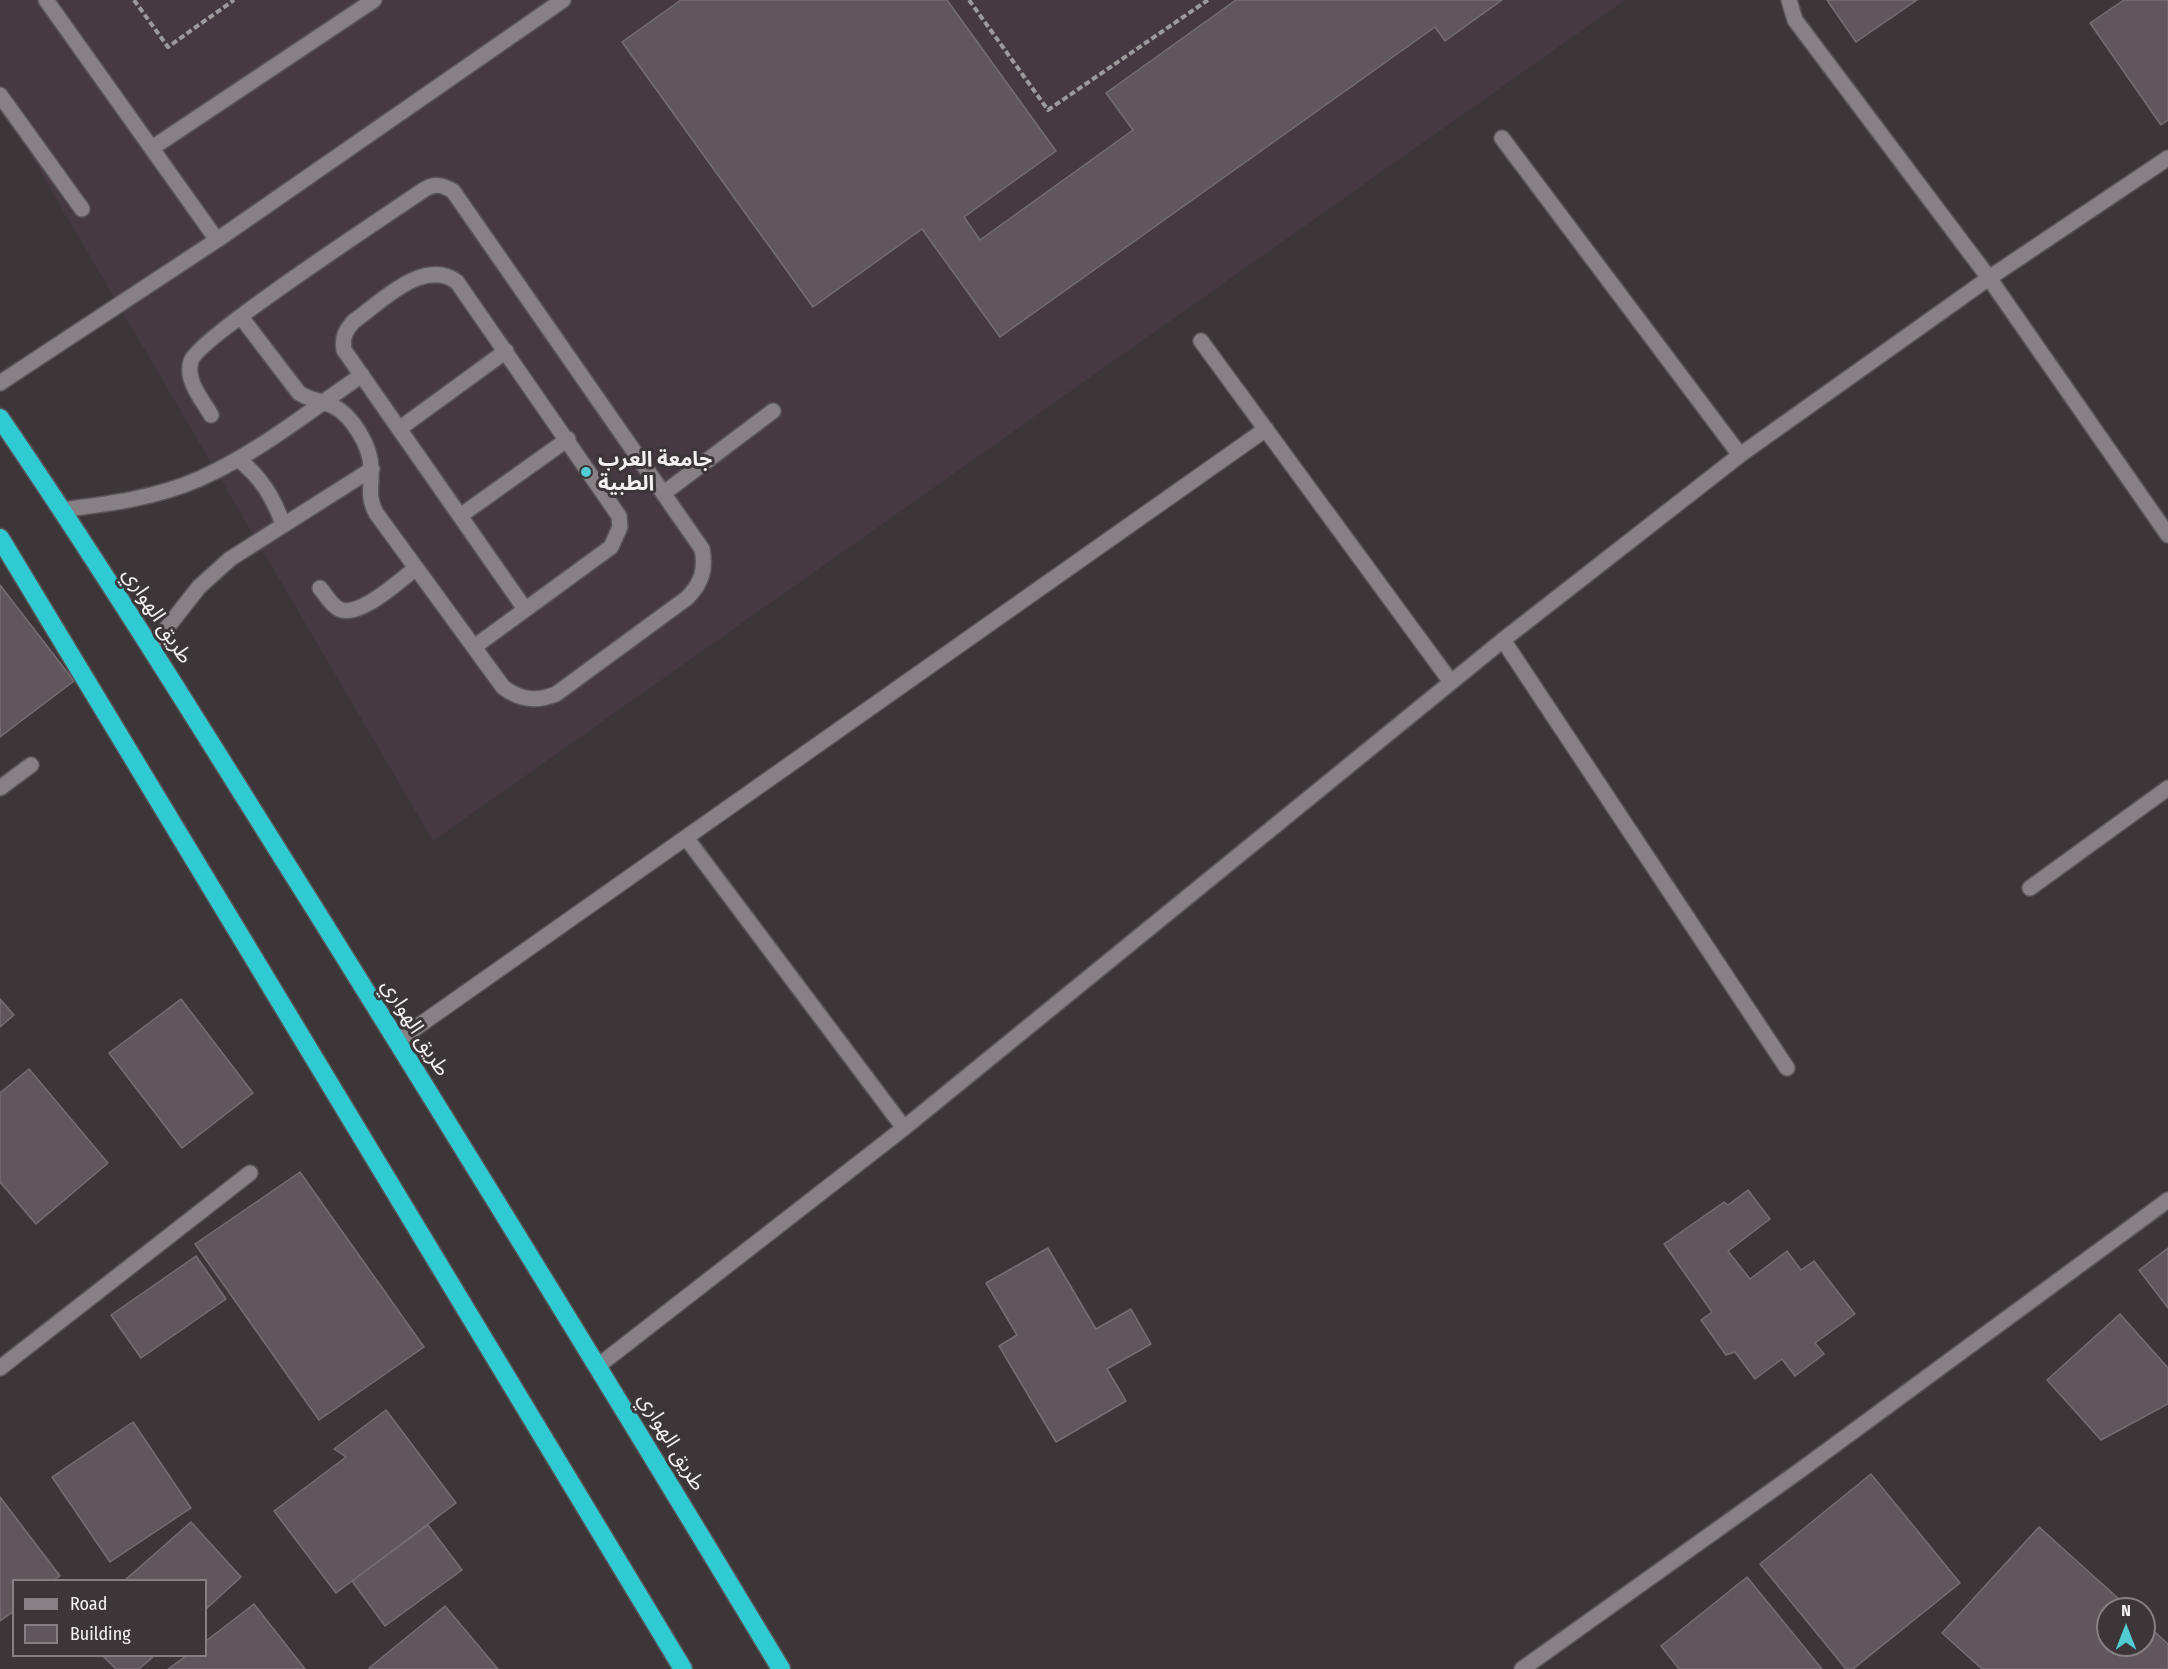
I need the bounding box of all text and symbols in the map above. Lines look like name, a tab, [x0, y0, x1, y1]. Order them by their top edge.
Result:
place label: جامعة العرب الطبية	[598, 447, 712, 497]
marker: جامعة العرب الطبية	[579, 465, 593, 479]
street label: طريق الهواري	[117, 563, 197, 669]
street label: طريق الهواري	[375, 975, 455, 1081]
street label: طريق الهواري	[632, 1388, 710, 1496]
legend	[12, 1579, 207, 1657]
text: Road	[70, 1593, 107, 1615]
north arrow	[2096, 1597, 2156, 1657]
text: N	[2121, 1601, 2131, 1620]
text: Building	[70, 1623, 131, 1645]

